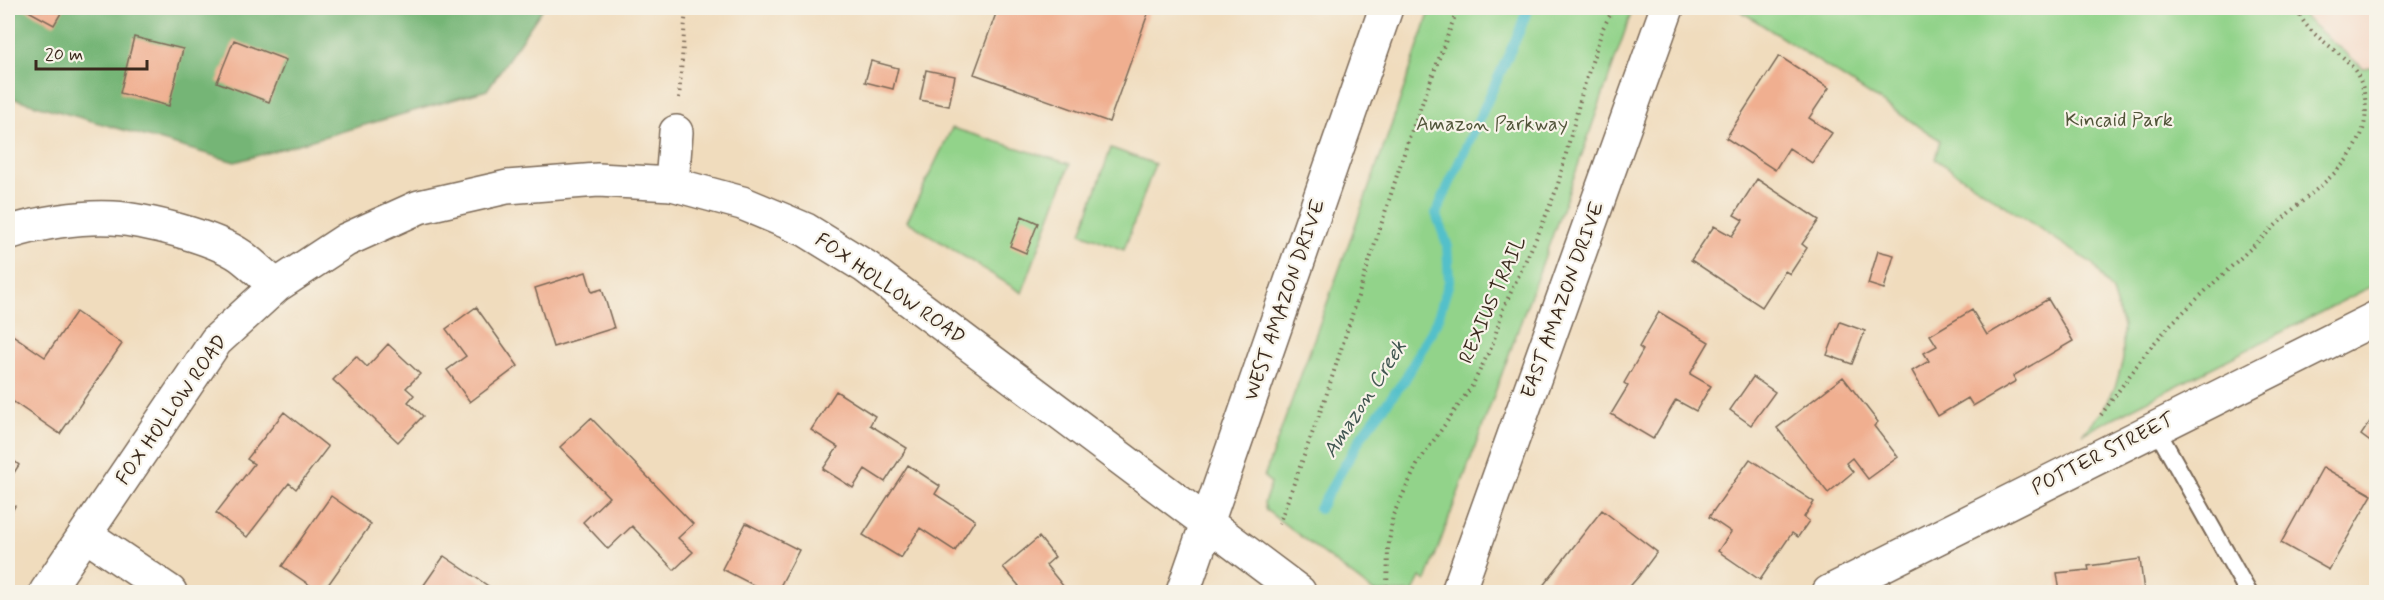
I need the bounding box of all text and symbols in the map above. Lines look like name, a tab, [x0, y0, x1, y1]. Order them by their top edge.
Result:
scale bar	[36, 33, 147, 71]
text: 20 m	[45, 43, 83, 67]
park label: Kincaid Park	[2065, 107, 2173, 134]
park label: Amazon Parkway	[1416, 111, 1568, 138]
street label: WEST AMAZON DRIVE	[1238, 196, 1332, 404]
street label: EAST AMAZON DRIVE	[1515, 198, 1611, 402]
street label: FOX HOLLOW ROAD	[809, 227, 971, 351]
street label: REXIUS TRAIL	[1453, 232, 1533, 368]
street label: FOX HOLLOW ROAD	[110, 329, 234, 491]
water label: Amazon Creek	[1317, 335, 1413, 463]
street label: POTTER STREET	[2027, 406, 2180, 502]

